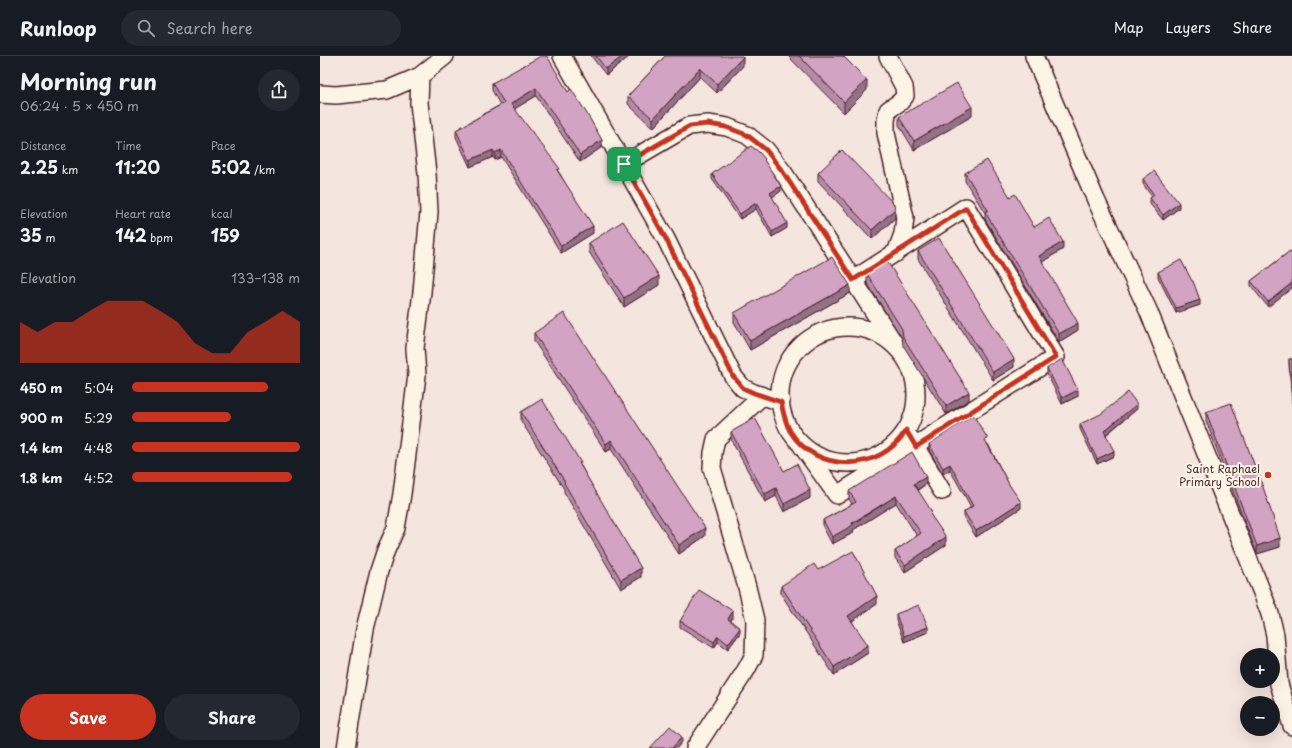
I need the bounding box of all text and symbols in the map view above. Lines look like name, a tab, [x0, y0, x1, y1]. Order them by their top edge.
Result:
search box	[121, 10, 401, 46]
text: Runloop	[20, 14, 97, 42]
text: Search here	[167, 16, 252, 39]
icon: search	[135, 17, 157, 39]
text: Map	[1114, 17, 1144, 38]
text: Layers	[1166, 17, 1211, 38]
text: Share	[1233, 17, 1272, 38]
text: Morning run	[20, 64, 157, 97]
button: share	[258, 69, 300, 111]
text: 06:24 · 5 × 450 m	[20, 96, 139, 115]
text: Distance	[20, 137, 66, 154]
text: Time	[115, 137, 141, 154]
text: Pace	[211, 137, 235, 154]
pin	[607, 147, 641, 181]
icon: arrive	[613, 153, 635, 175]
text: 2.25	[20, 154, 58, 180]
text: 11:20	[115, 154, 160, 180]
text: 5:02	[211, 154, 251, 180]
text: km	[58, 161, 78, 178]
text: /km	[251, 161, 275, 178]
text: Elevation	[20, 205, 67, 222]
text: Heart rate	[115, 205, 171, 222]
text: kcal	[211, 205, 233, 222]
text: 35	[20, 222, 42, 248]
text: 142	[115, 222, 147, 248]
text: 159	[211, 222, 240, 248]
text: m	[42, 229, 56, 246]
text: bpm	[147, 229, 173, 246]
text: Elevation	[20, 268, 76, 287]
text: 133–138 m	[231, 268, 300, 287]
text: 450 m	[20, 378, 62, 397]
text: 5:04	[84, 378, 114, 397]
text: 900 m	[20, 408, 63, 427]
text: 5:29	[84, 408, 113, 427]
text: 1.4 km	[20, 438, 63, 457]
text: 4:48	[84, 438, 113, 457]
place label: Saint Raphael Primary School	[1179, 460, 1260, 490]
text: 1.8 km	[20, 468, 62, 487]
text: 4:52	[84, 468, 113, 487]
marker: Saint Raphael Primary School	[1263, 470, 1273, 480]
map controls	[1240, 648, 1280, 736]
button: +	[1240, 648, 1280, 688]
button: Save	[20, 694, 156, 740]
button: Share	[164, 694, 300, 740]
button: −	[1240, 696, 1280, 736]

